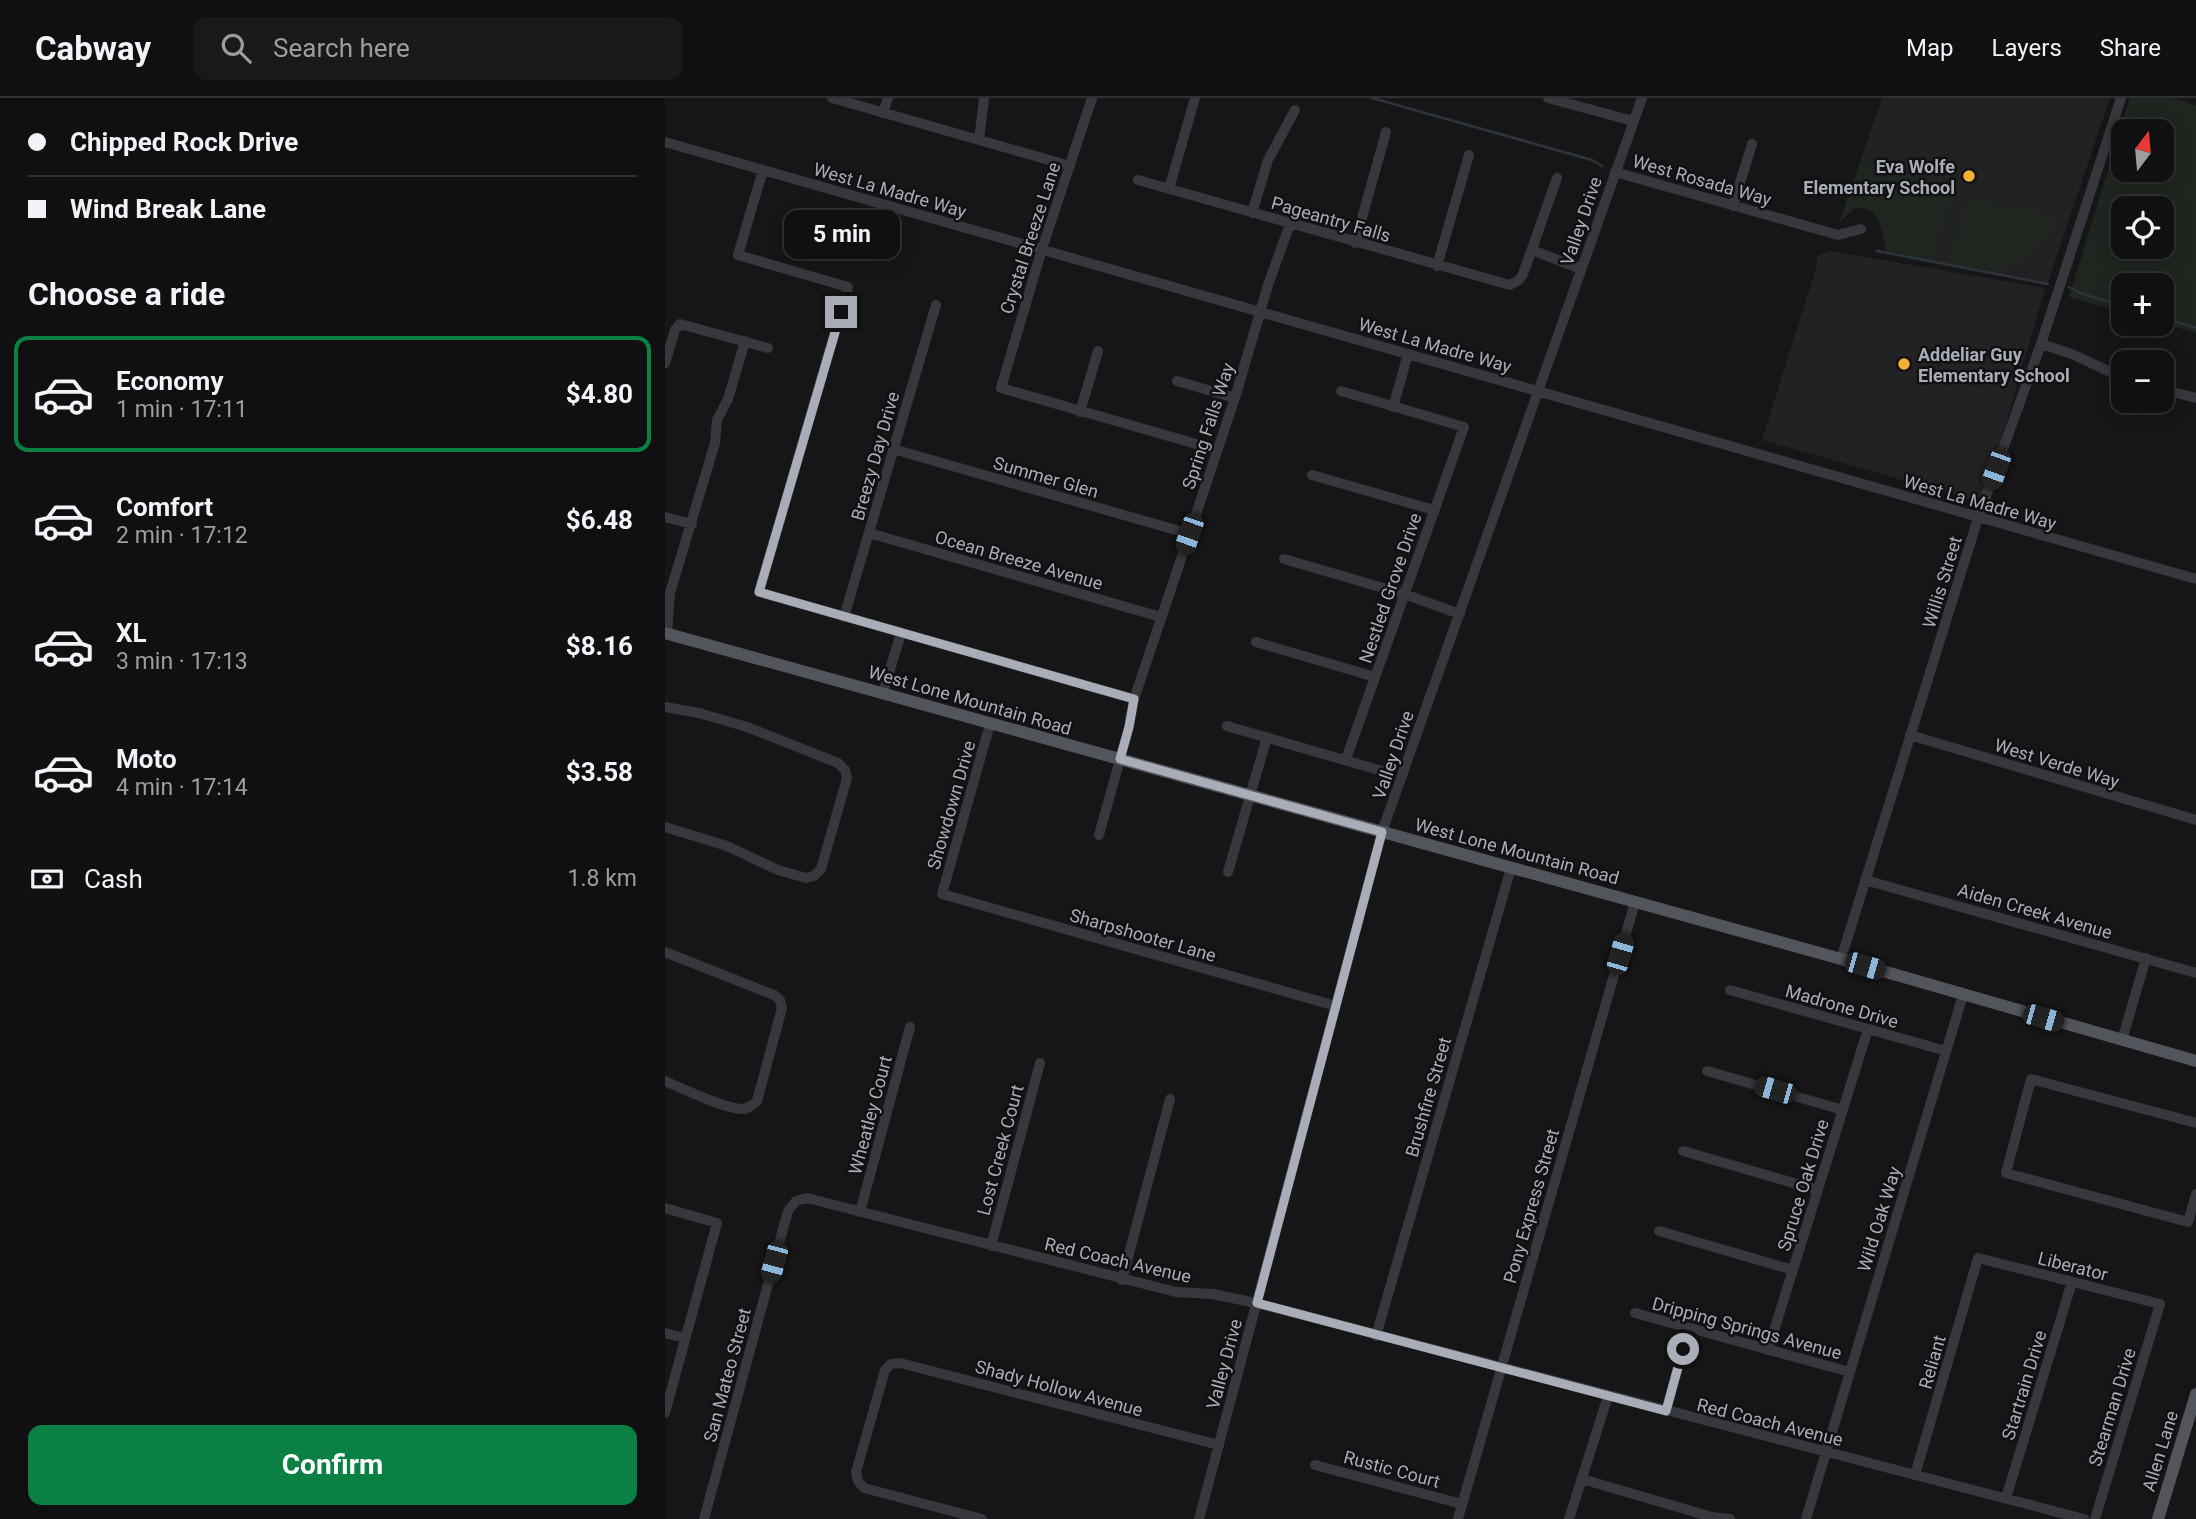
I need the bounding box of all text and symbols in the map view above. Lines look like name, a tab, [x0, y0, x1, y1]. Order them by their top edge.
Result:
search box	[193, 17, 683, 80]
text: Cabway	[35, 29, 151, 68]
icon: search	[217, 29, 255, 67]
text: Search here	[273, 33, 410, 63]
text: Map	[1906, 34, 1954, 62]
text: Layers	[1992, 34, 2062, 62]
text: Share	[2100, 34, 2161, 62]
north arrow	[2111, 119, 2173, 182]
map controls	[2111, 119, 2174, 413]
text: Chipped Rock Drive	[70, 127, 298, 157]
street label: West Rosada Way	[1630, 150, 1774, 210]
place label: Eva Wolfe Elementary School	[1803, 156, 1955, 198]
street label: West La Madre Way	[811, 158, 969, 222]
street label: Crystal Breeze Lane	[996, 159, 1064, 317]
marker: Eva Wolfe Elementary School	[1961, 168, 1977, 184]
street label: Valley Drive	[1556, 174, 1606, 268]
street label: Pageantry Falls	[1269, 192, 1393, 246]
text: Wind Break Lane	[70, 194, 266, 224]
button: locate	[2111, 196, 2174, 259]
callout: 5 min	[783, 211, 899, 260]
text: 5 min	[813, 221, 871, 248]
button: +	[2111, 273, 2174, 336]
text: Choose a ride	[28, 275, 225, 313]
route end	[825, 296, 857, 328]
street label: West La Madre Way	[1356, 313, 1514, 377]
place label: Addeliar Guy Elementary School	[1918, 344, 2070, 386]
button: −	[2111, 350, 2174, 413]
marker: Addeliar Guy Elementary School	[1896, 356, 1912, 372]
street label: Spring Falls Way	[1178, 360, 1238, 492]
icon: car	[32, 363, 95, 426]
text: Economy	[116, 366, 223, 396]
text: $4.80	[566, 379, 633, 409]
street label: Breezy Day Drive	[847, 389, 903, 523]
text: 1 min · 17:11	[116, 396, 248, 423]
car	[1979, 446, 2014, 492]
street label: Summer Glen	[991, 452, 1101, 502]
street label: West La Madre Way	[1901, 470, 2059, 534]
icon: car	[32, 489, 95, 552]
text: Comfort	[116, 492, 213, 522]
text: $6.48	[566, 505, 633, 535]
street label: Nestled Grove Drive	[1354, 510, 1426, 666]
car	[1173, 511, 1206, 557]
text: 2 min · 17:12	[116, 522, 248, 549]
street label: Ocean Breeze Avenue	[933, 526, 1105, 594]
street label: Willis Street	[1918, 534, 1966, 630]
icon: car	[32, 615, 95, 678]
text: XL	[116, 618, 147, 648]
text: $8.16	[566, 631, 633, 661]
text: 3 min · 17:13	[116, 648, 248, 675]
street label: West Lone Mountain Road	[866, 661, 1074, 739]
street label: Valley Drive	[1368, 708, 1418, 802]
street label: West Verde Way	[1992, 734, 2122, 792]
street label: Showdown Drive	[923, 738, 979, 872]
icon: car	[32, 741, 95, 804]
text: Moto	[116, 744, 177, 774]
text: $3.58	[566, 757, 633, 787]
text: 4 min · 17:14	[116, 774, 248, 801]
street label: West Lone Mountain Road	[1413, 814, 1621, 888]
icon: cash	[28, 860, 66, 898]
text: Cash	[84, 864, 143, 894]
text: 1.8 km	[568, 865, 637, 892]
street label: Aiden Creek Avenue	[1955, 879, 2115, 943]
street label: Sharpshooter Lane	[1067, 904, 1219, 966]
car	[1605, 931, 1636, 977]
car	[1842, 950, 1889, 982]
street label: Madrone Drive	[1783, 980, 1901, 1032]
car	[2020, 1002, 2067, 1034]
street label: Brushfire Street	[1401, 1034, 1455, 1159]
street label: Wheatley Court	[844, 1053, 896, 1177]
car	[1752, 1074, 1799, 1106]
street label: Lost Creek Court	[972, 1082, 1028, 1218]
street label: Spruce Oak Drive	[1773, 1117, 1833, 1253]
street label: Pony Express Street	[1499, 1126, 1563, 1286]
street label: Wild Oak Way	[1853, 1163, 1905, 1274]
street label: Red Coach Avenue	[1043, 1233, 1193, 1287]
car	[759, 1239, 790, 1285]
street label: Liberator	[2036, 1247, 2110, 1285]
street label: Dripping Springs Avenue	[1650, 1293, 1844, 1363]
street label: San Mateo Street	[699, 1306, 755, 1444]
street label: Valley Drive	[1202, 1317, 1246, 1411]
street label: Startrain Drive	[1997, 1328, 2051, 1442]
route start	[1667, 1333, 1699, 1365]
street label: Reliant	[1914, 1333, 1950, 1391]
street label: Stearman Drive	[2084, 1345, 2140, 1469]
street label: Shady Hollow Avenue	[973, 1356, 1145, 1420]
street label: Red Coach Avenue	[1695, 1394, 1845, 1450]
street label: Allen Lane	[2138, 1408, 2182, 1494]
button: Confirm	[28, 1425, 637, 1505]
street label: Rustic Court	[1342, 1446, 1443, 1492]

